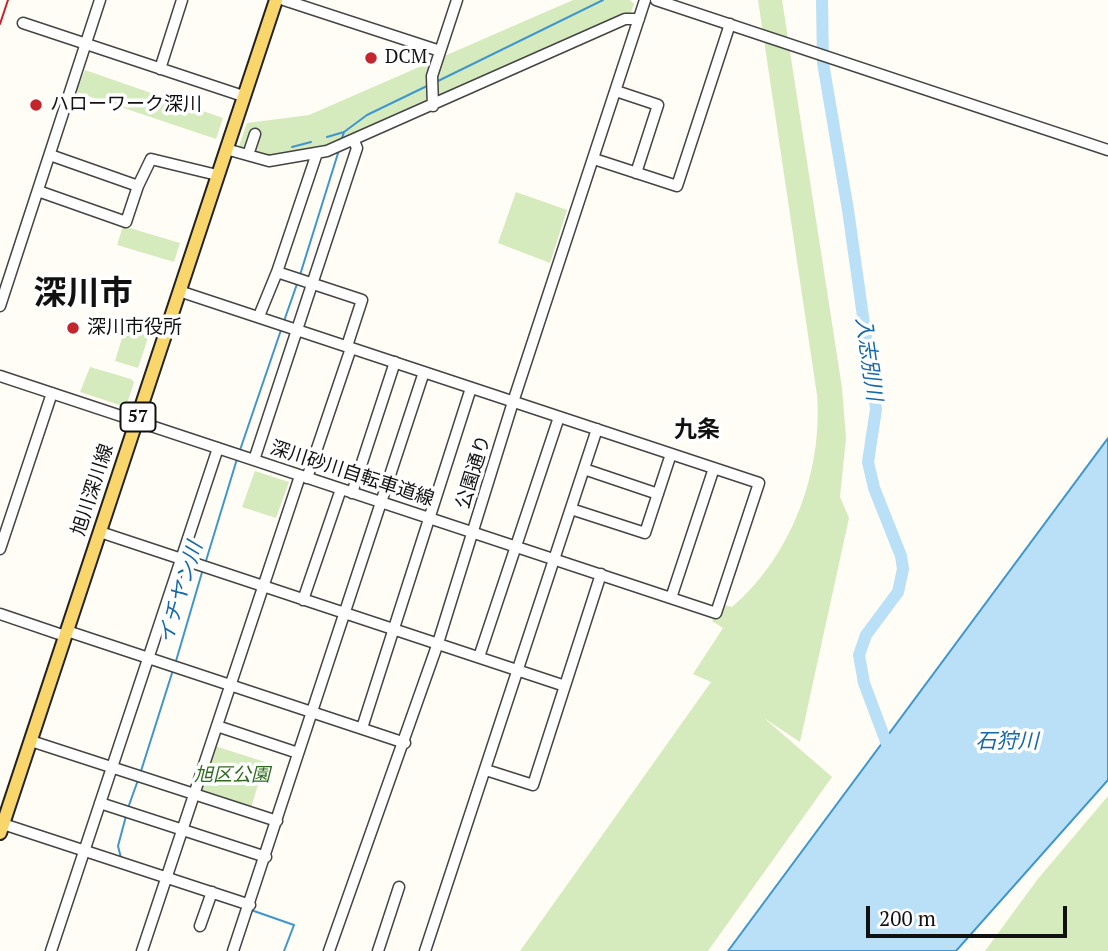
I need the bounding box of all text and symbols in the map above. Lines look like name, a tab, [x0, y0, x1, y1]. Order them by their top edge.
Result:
place label: DCM	[385, 47, 427, 69]
marker: DCM	[363, 50, 379, 66]
place label: ハローワーク深川	[50, 94, 202, 116]
marker: ハローワーク深川	[28, 97, 44, 113]
district label: 深川市	[34, 275, 132, 315]
water label: 入志別川	[850, 316, 886, 402]
place label: 深川市役所	[87, 317, 182, 339]
marker: 深川市役所	[65, 320, 81, 336]
road number: 57	[120, 402, 156, 432]
district label: 九条	[674, 416, 720, 444]
street label: 公園通り	[452, 432, 496, 512]
street label: 深川砂川自転車道線	[267, 437, 437, 511]
street label: 旭川深川線	[67, 441, 119, 539]
water label: イチヤン川	[154, 539, 208, 647]
water label: 石狩川	[976, 729, 1038, 755]
park label: 旭区公園	[194, 765, 270, 787]
scale bar	[870, 892, 1071, 936]
text: 200 m	[879, 904, 936, 932]

